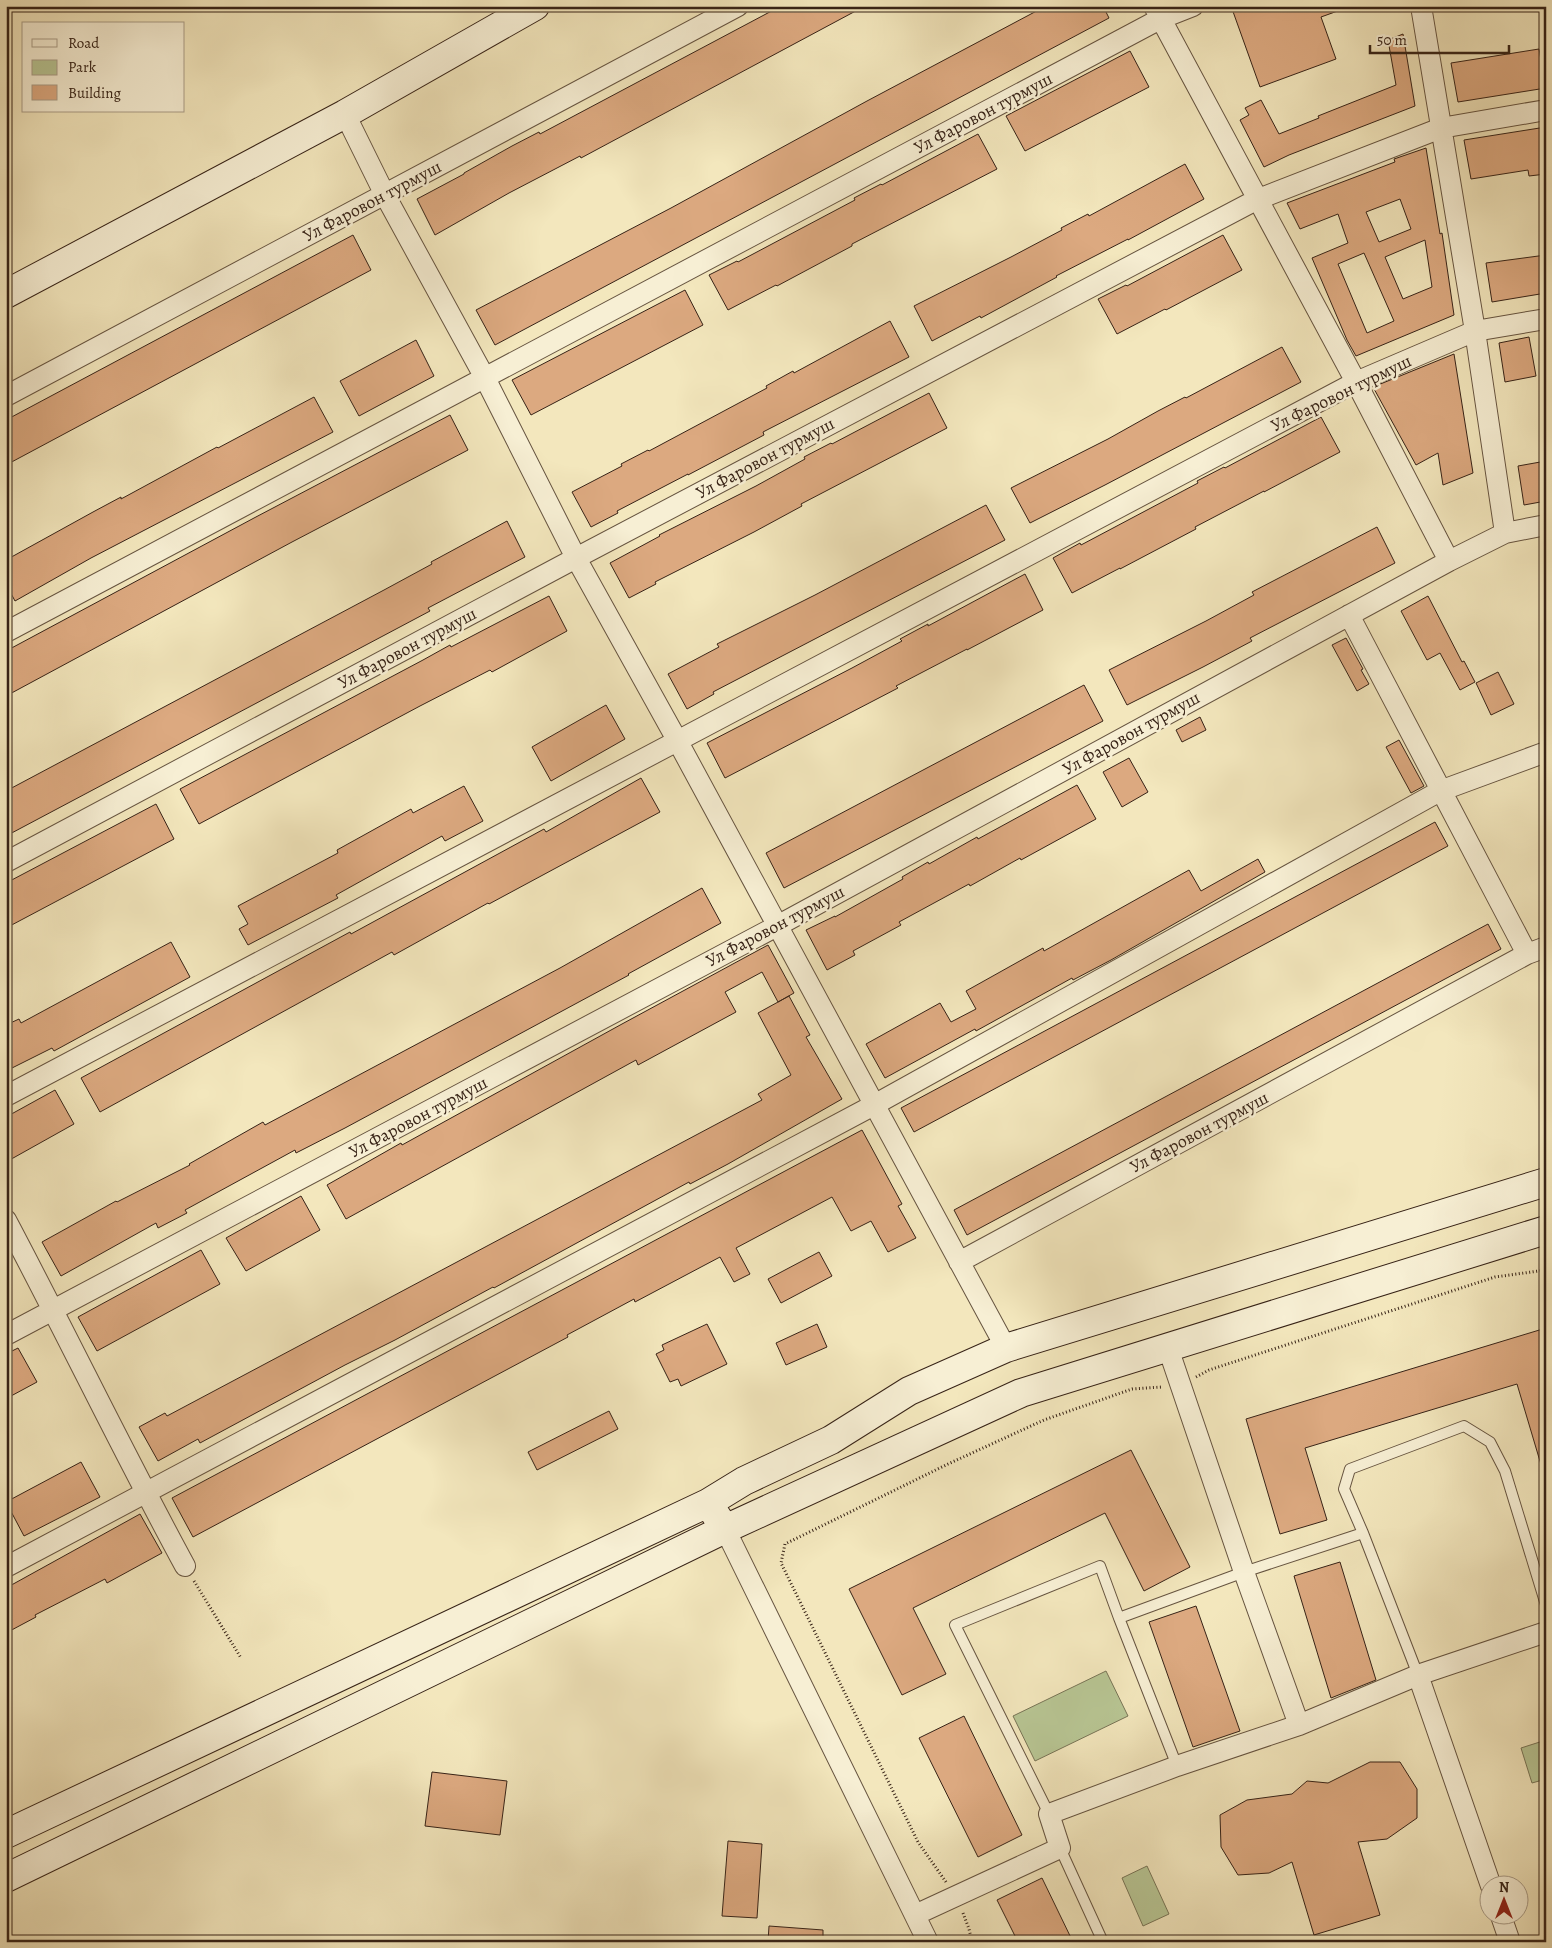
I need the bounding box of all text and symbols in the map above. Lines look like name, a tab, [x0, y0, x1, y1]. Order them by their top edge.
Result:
legend	[22, 22, 185, 112]
scale bar	[1370, 22, 1508, 54]
text: 50 m	[1377, 30, 1407, 50]
text: Road	[68, 33, 100, 53]
text: Park	[68, 57, 97, 77]
street label: Ул Фаровон турмуш	[910, 66, 1056, 160]
text: Building	[68, 83, 121, 103]
street label: Ул Фаровон турмуш	[299, 154, 445, 248]
street label: Ул Фаровон турмуш	[1267, 349, 1415, 437]
street label: Ул Фаровон турмуш	[692, 411, 838, 505]
street label: Ул Фаровон турмуш	[334, 601, 480, 695]
street label: Ул Фаровон турмуш	[1058, 685, 1204, 781]
street label: Ул Фаровон турмуш	[702, 879, 848, 973]
street label: Ул Фаровон турмуш	[345, 1070, 491, 1164]
street label: Ул Фаровон турмуш	[1126, 1085, 1272, 1179]
north arrow	[1480, 1876, 1530, 1926]
text: N	[1499, 1878, 1509, 1897]

